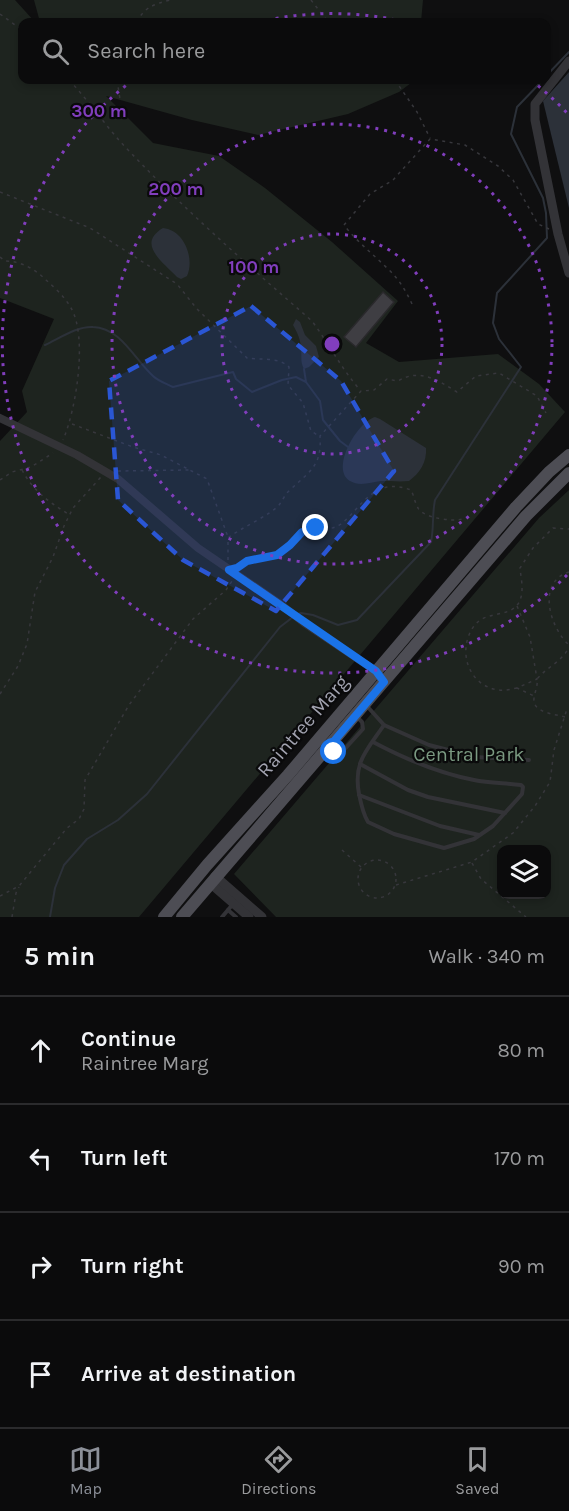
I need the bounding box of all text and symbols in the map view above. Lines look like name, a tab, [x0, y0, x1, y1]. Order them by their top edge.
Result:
search box	[18, 18, 551, 84]
icon: search	[39, 35, 72, 68]
text: Search here	[87, 38, 205, 64]
text: 300 m	[71, 100, 127, 122]
text: 200 m	[148, 178, 204, 200]
text: 100 m	[229, 256, 279, 278]
centre of rings	[322, 334, 342, 354]
route end	[302, 514, 328, 540]
street label: Raintree Marg	[253, 670, 353, 782]
route start	[320, 738, 346, 764]
park label: Central Park	[413, 743, 525, 766]
map controls	[497, 845, 551, 899]
button: layers	[497, 845, 551, 899]
text: 5 min	[24, 941, 95, 972]
text: Walk · 340 m	[429, 945, 545, 968]
text: Continue	[81, 1026, 176, 1052]
icon: ahead	[24, 1034, 57, 1067]
text: 80 m	[497, 1039, 545, 1062]
text: Raintree Marg	[81, 1052, 208, 1075]
icon: left	[24, 1142, 57, 1175]
text: Turn left	[81, 1145, 168, 1171]
text: 170 m	[494, 1147, 545, 1170]
icon: right	[24, 1250, 57, 1283]
text: Turn right	[81, 1253, 184, 1279]
text: 90 m	[498, 1255, 545, 1278]
icon: arrive	[24, 1358, 57, 1391]
text: Arrive at destination	[81, 1361, 296, 1387]
tab: Map	[69, 1443, 102, 1498]
tab: Directions	[241, 1443, 316, 1498]
tab: Saved	[455, 1443, 500, 1498]

